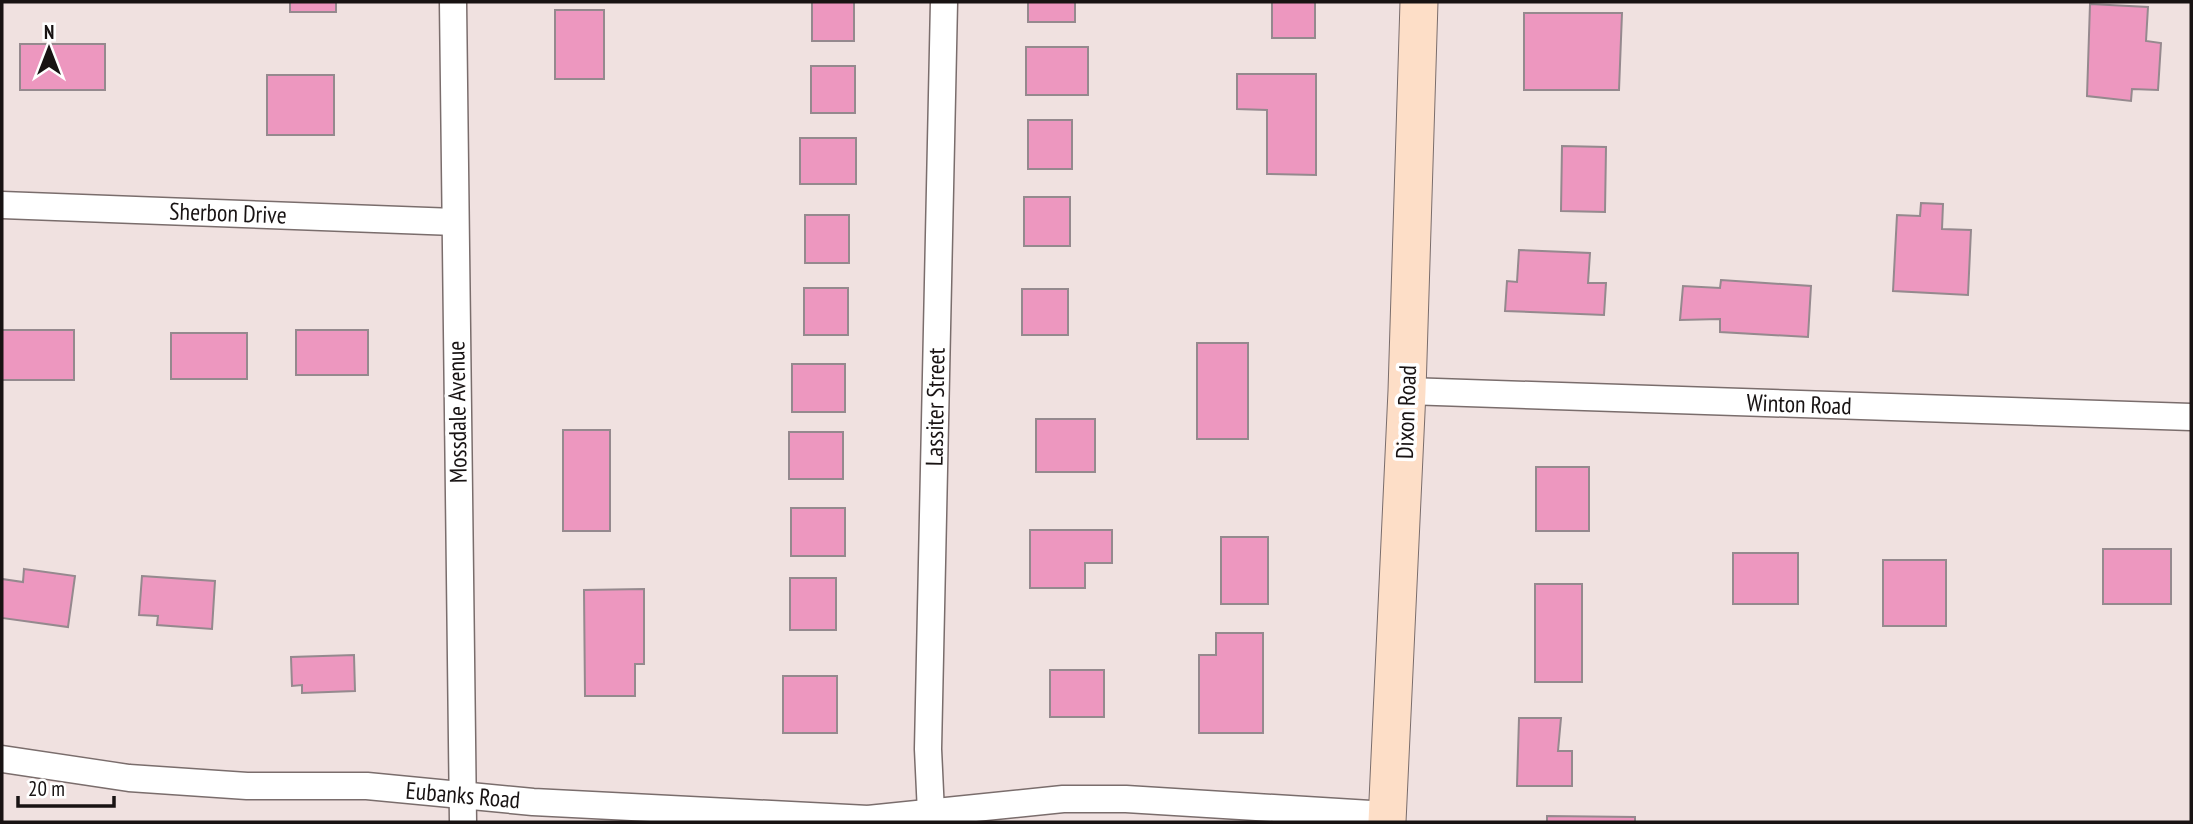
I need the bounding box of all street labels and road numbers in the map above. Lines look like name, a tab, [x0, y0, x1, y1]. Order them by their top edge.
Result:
street label: Sherbon Drive	[169, 195, 287, 231]
street label: Mossdale Avenue	[440, 340, 474, 484]
street label: Lassiter Street	[918, 347, 952, 466]
street label: Dixon Road	[1389, 364, 1423, 460]
street label: Winton Road	[1746, 387, 1852, 421]
street label: Eubanks Road	[405, 775, 521, 815]

